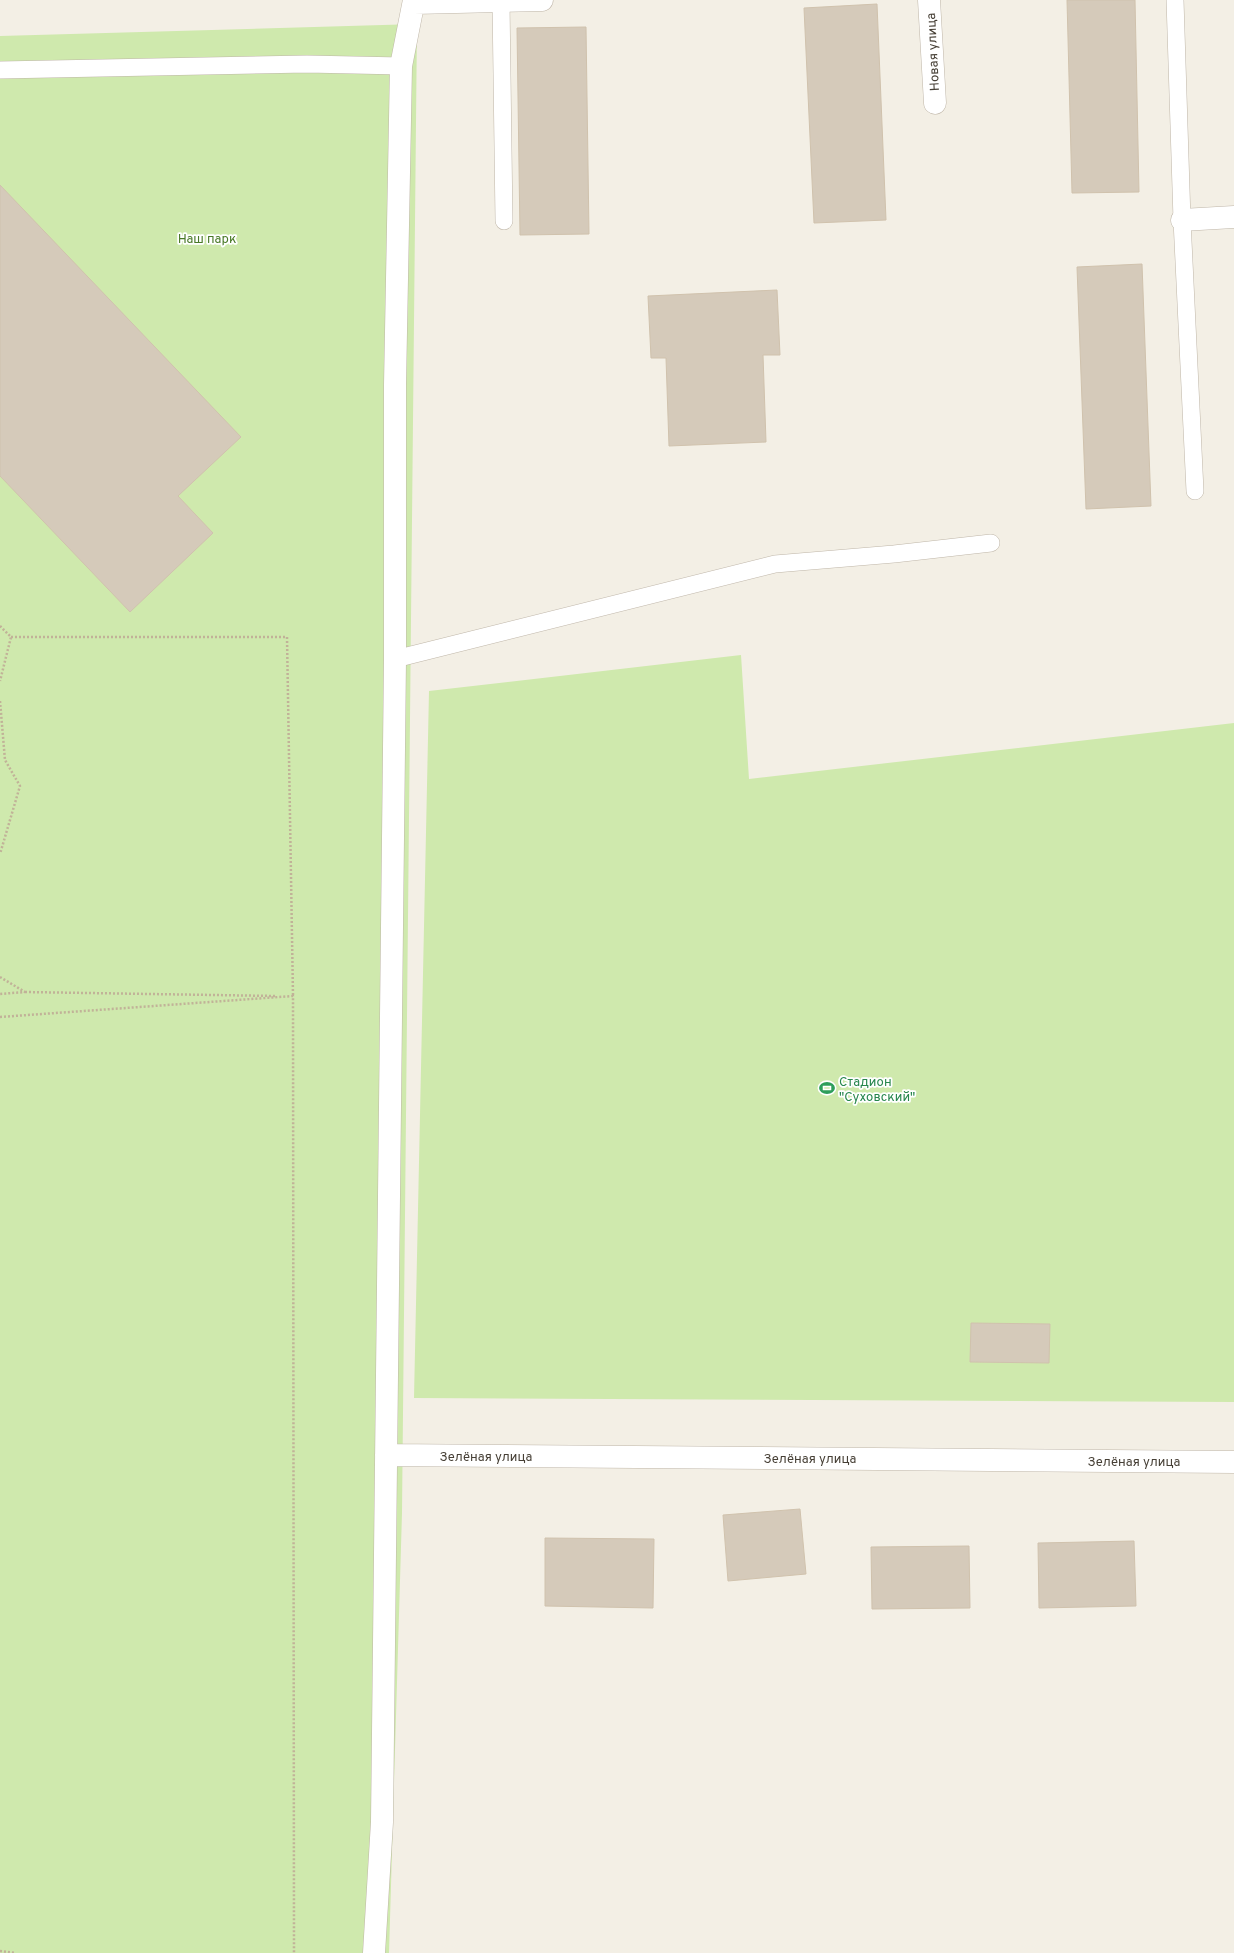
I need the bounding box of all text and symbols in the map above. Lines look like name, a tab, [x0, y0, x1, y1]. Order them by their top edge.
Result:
street label: Новая улица	[924, 12, 944, 91]
park label: Наш парк	[178, 232, 236, 248]
place label: Стадион "Суховский"	[839, 1075, 915, 1106]
sports icon: Стадион "Суховский"	[818, 1079, 836, 1097]
street label: Зелёная улица	[440, 1450, 532, 1466]
street label: Зелёная улица	[764, 1452, 856, 1468]
street label: Зелёная улица	[1088, 1455, 1180, 1471]

